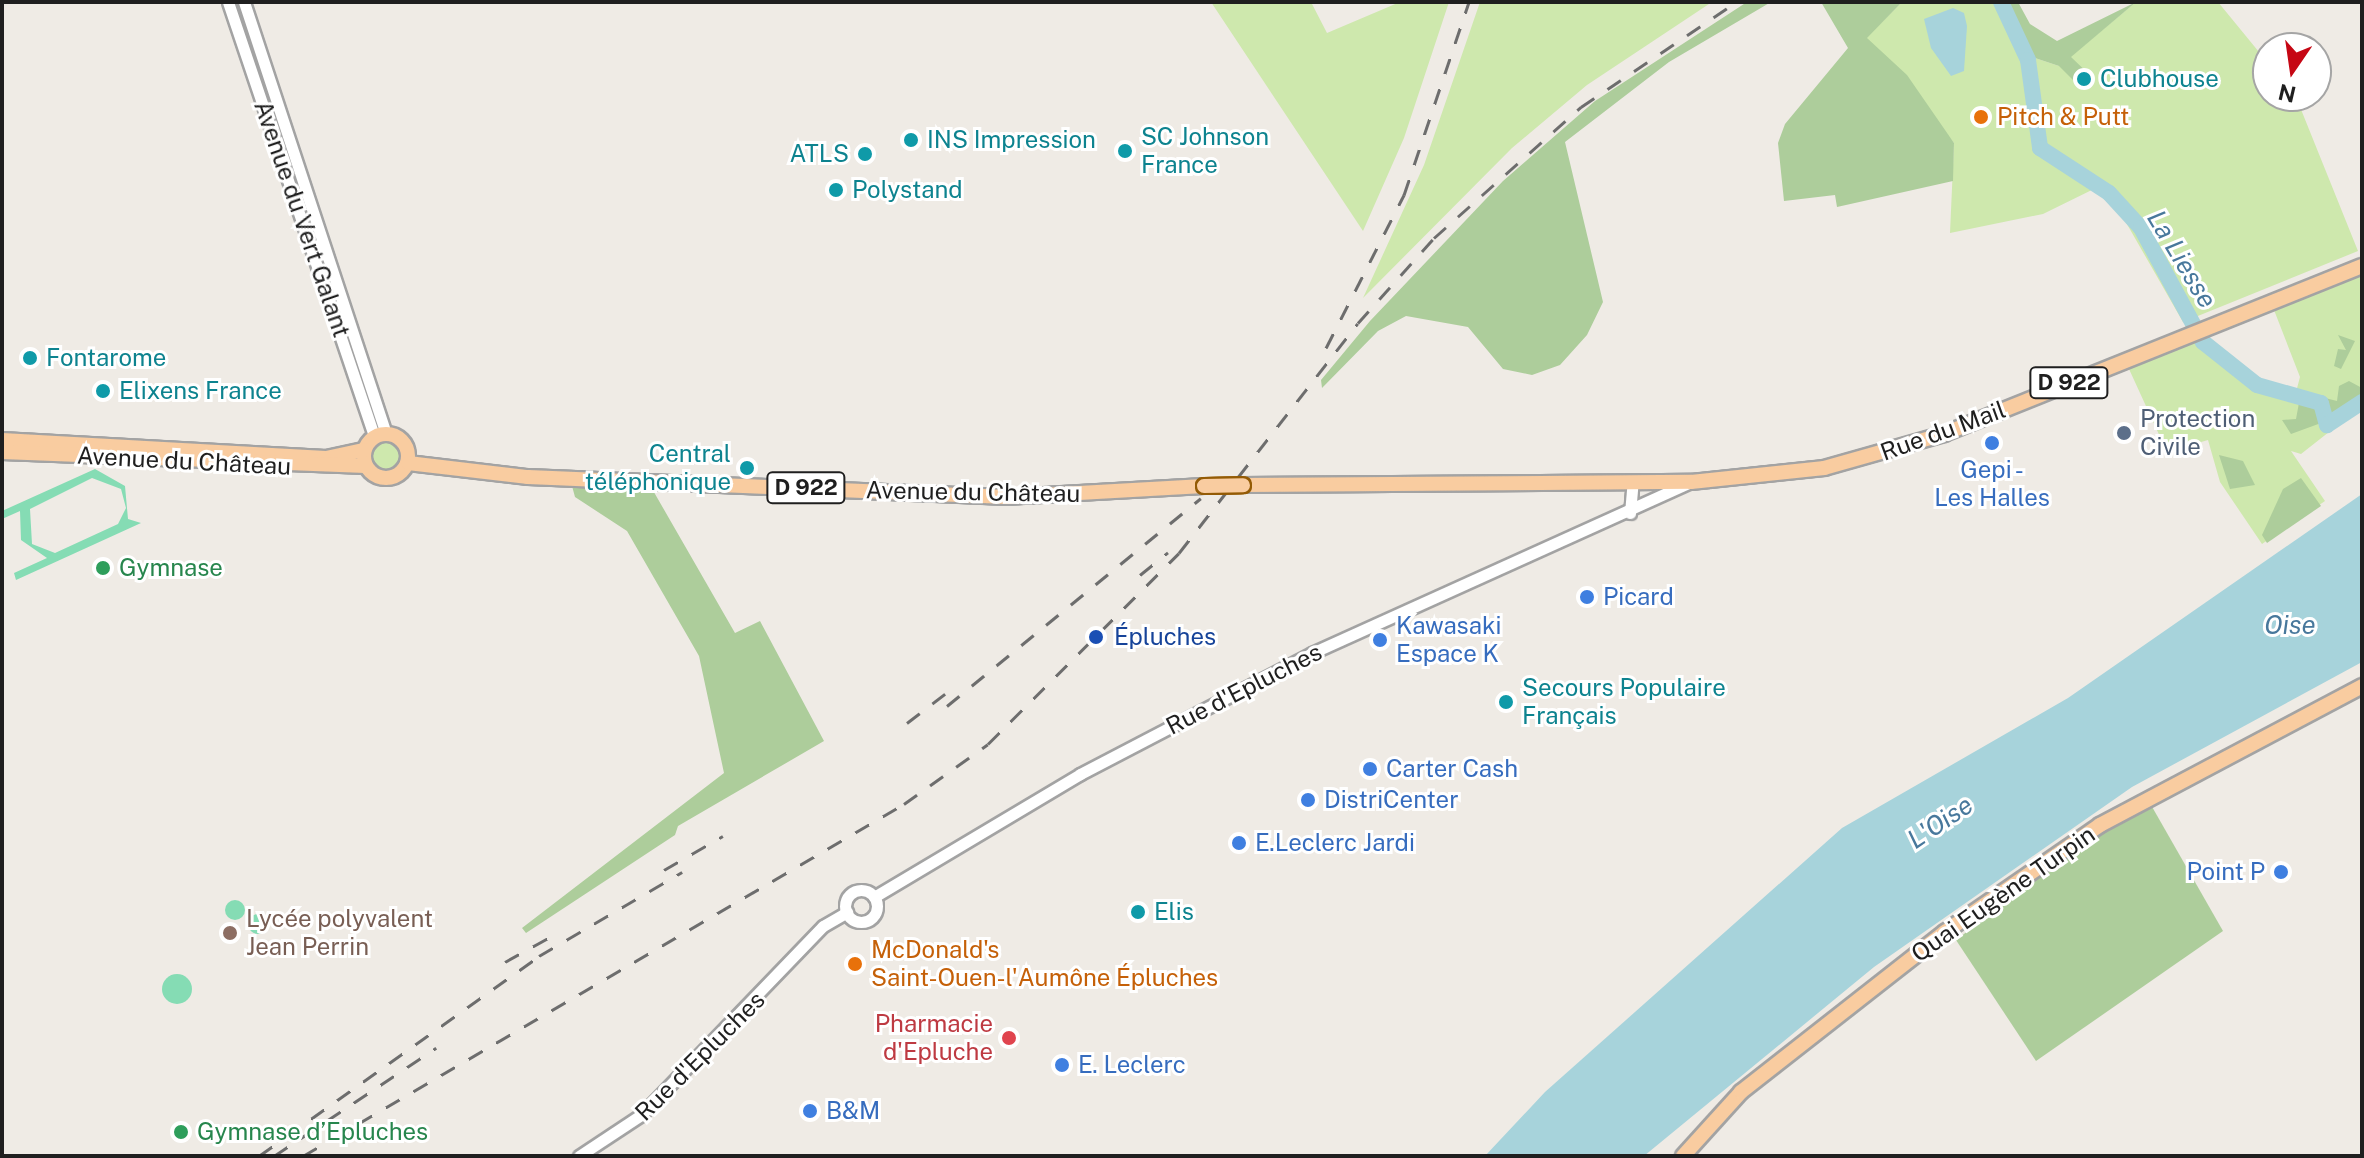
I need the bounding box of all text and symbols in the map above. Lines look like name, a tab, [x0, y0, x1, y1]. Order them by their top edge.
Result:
north arrow	[2252, 32, 2332, 112]
place label: Clubhouse	[2100, 65, 2219, 93]
marker: Clubhouse	[2075, 70, 2093, 88]
text: N	[2276, 79, 2298, 108]
street label: Avenue du Vert Galant	[248, 97, 356, 341]
place label: Pitch & Putt	[1997, 103, 2129, 131]
marker: Pitch & Putt	[1972, 108, 1990, 126]
place label: SC Johnson France	[1141, 123, 1269, 179]
place label: INS Impression	[927, 126, 1096, 154]
marker: INS Impression	[902, 131, 920, 149]
place label: ATLS	[790, 140, 849, 168]
marker: SC Johnson France	[1116, 142, 1134, 160]
marker: ATLS	[856, 145, 874, 163]
place label: Polystand	[852, 176, 963, 204]
marker: Polystand	[827, 181, 845, 199]
water label: La Liesse	[2141, 204, 2223, 314]
place label: Fontarome	[46, 344, 166, 372]
marker: Fontarome	[21, 349, 39, 367]
road number: D 922	[2029, 365, 2109, 401]
place label: Elixens France	[119, 377, 282, 405]
marker: Elixens France	[94, 382, 112, 400]
street label: Rue du Mail	[1876, 395, 2010, 467]
place label: Protection Civile	[2140, 405, 2255, 461]
marker: Protection Civile	[2115, 424, 2133, 442]
marker: Gepi - Les Halles	[1983, 434, 2001, 452]
place label: Central téléphonique	[585, 440, 731, 496]
street label: Avenue du Château	[76, 441, 292, 481]
place label: Gepi - Les Halles	[1934, 456, 2050, 512]
marker: Central téléphonique	[738, 459, 756, 477]
road number: D 922	[766, 470, 846, 506]
street label: Avenue du Château	[865, 476, 1081, 508]
place label: Gymnase	[119, 554, 223, 582]
marker: Gymnase	[94, 559, 112, 577]
place label: Picard	[1603, 583, 1674, 611]
marker: Picard	[1578, 588, 1596, 606]
water label: Oise	[2264, 609, 2316, 641]
place label: Kawasaki Espace K	[1396, 612, 1501, 668]
place label: Épluches	[1114, 623, 1216, 651]
marker: Épluches	[1085, 626, 1107, 648]
marker: Kawasaki Espace K	[1371, 631, 1389, 649]
street label: Rue d'Epluches	[1161, 637, 1327, 741]
place label: Secours Populaire Français	[1522, 674, 1726, 730]
marker: Secours Populaire Français	[1497, 693, 1515, 711]
place label: Carter Cash	[1386, 755, 1518, 783]
marker: Carter Cash	[1361, 760, 1379, 778]
place label: DistriCenter	[1324, 786, 1459, 814]
water label: L'Oise	[1901, 789, 1979, 855]
marker: DistriCenter	[1299, 791, 1317, 809]
street label: Quai Eugène Turpin	[1906, 820, 2100, 968]
place label: E.Leclerc Jardi	[1255, 829, 1415, 857]
marker: E.Leclerc Jardi	[1230, 834, 1248, 852]
place label: Point P	[2186, 858, 2265, 886]
marker: Point P	[2272, 863, 2290, 881]
place label: Elis	[1154, 898, 1194, 926]
marker: Elis	[1129, 903, 1147, 921]
place label: Lycée polyvalent Jean Perrin	[246, 905, 433, 961]
marker: Lycée polyvalent Jean Perrin	[221, 924, 239, 942]
place label: McDonald's Saint-Ouen-l'Aumône Épluches	[871, 936, 1218, 992]
marker: McDonald's Saint-Ouen-l'Aumône Épluches	[846, 955, 864, 973]
street label: Rue d'Epluches	[629, 985, 771, 1127]
place label: Pharmacie d'Epluche	[875, 1010, 993, 1066]
marker: Pharmacie d'Epluche	[1000, 1029, 1018, 1047]
place label: E. Leclerc	[1078, 1051, 1186, 1079]
marker: E. Leclerc	[1053, 1056, 1071, 1074]
place label: B&M	[826, 1097, 880, 1125]
marker: B&M	[801, 1102, 819, 1120]
place label: Gymnase d’Epluches	[197, 1118, 429, 1146]
marker: Gymnase d’Epluches	[172, 1123, 190, 1141]

